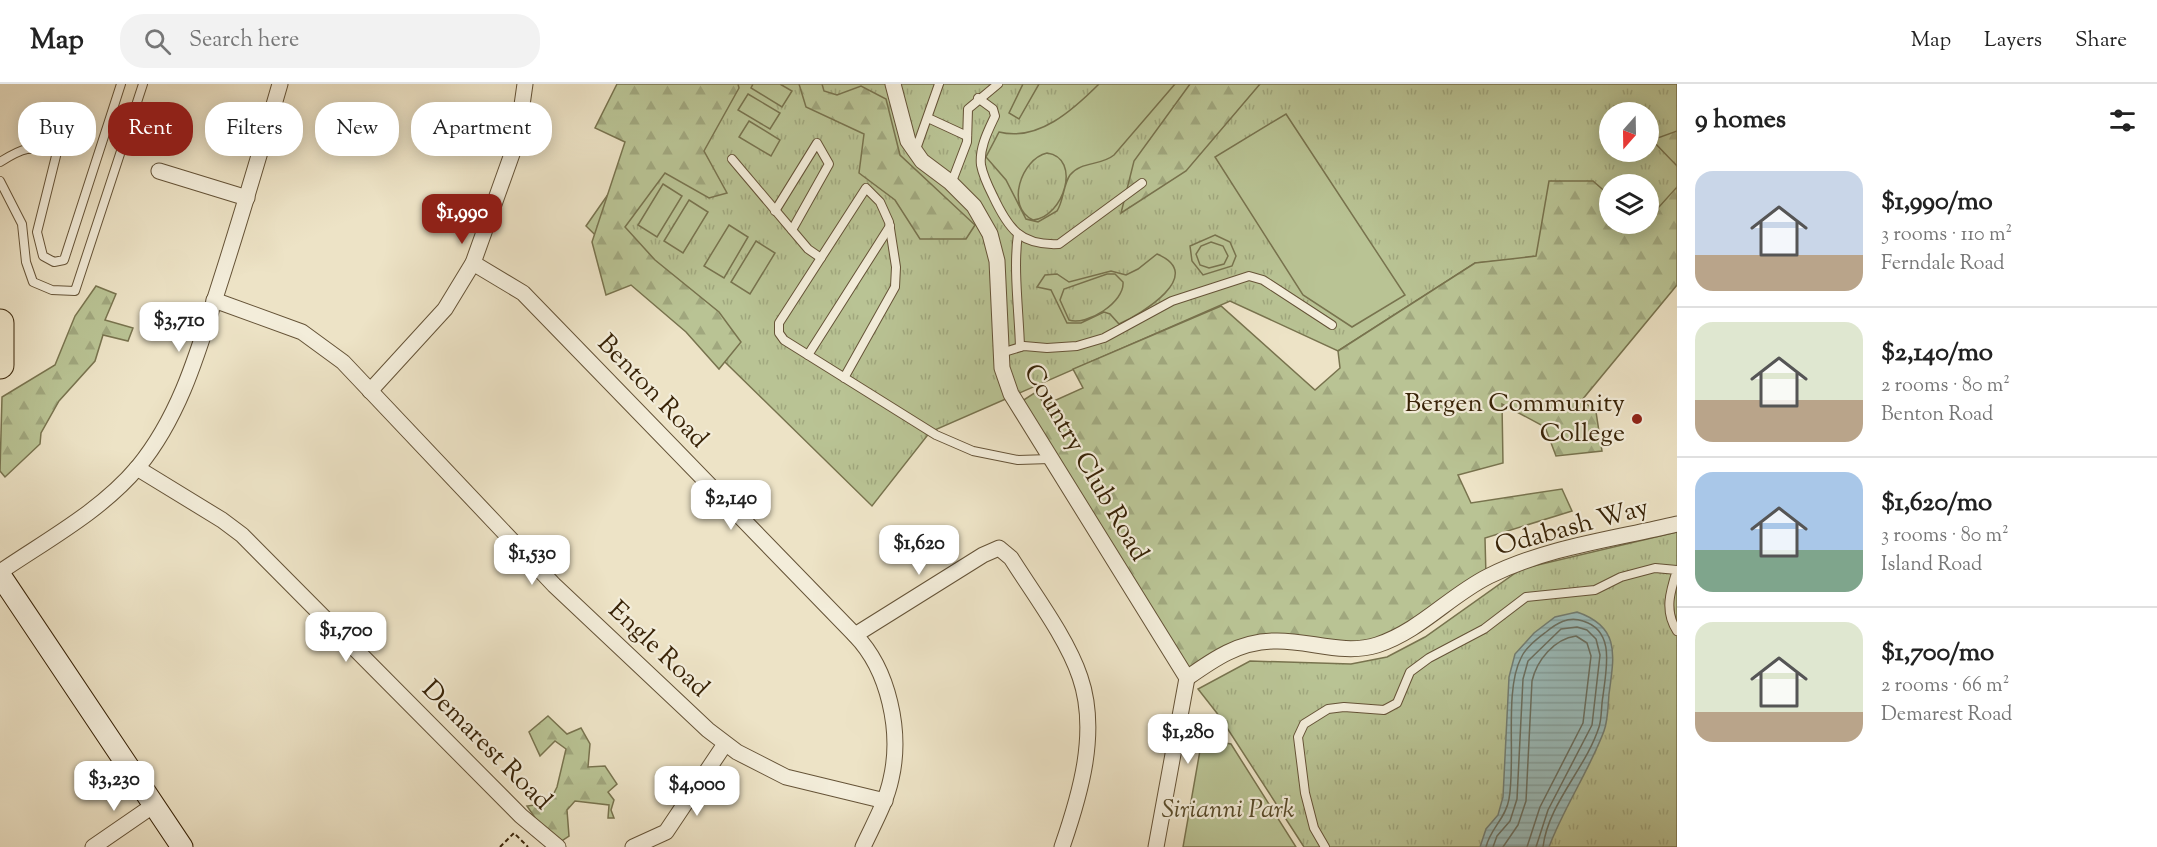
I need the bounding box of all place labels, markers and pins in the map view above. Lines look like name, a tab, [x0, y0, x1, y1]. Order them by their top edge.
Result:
pin: $1,990	[413, 194, 511, 245]
pin: $3,710	[130, 302, 228, 353]
place label: Bergen Community College	[1405, 386, 1625, 453]
marker: Bergen Community College	[1630, 412, 1644, 426]
pin: $2,140	[682, 480, 780, 531]
pin: $1,620	[870, 525, 968, 576]
pin: $1,530	[483, 535, 581, 586]
pin: $1,700	[297, 612, 395, 663]
pin: $1,280	[1139, 714, 1237, 765]
pin: $3,230	[65, 761, 163, 812]
pin: $4,000	[648, 766, 746, 817]

